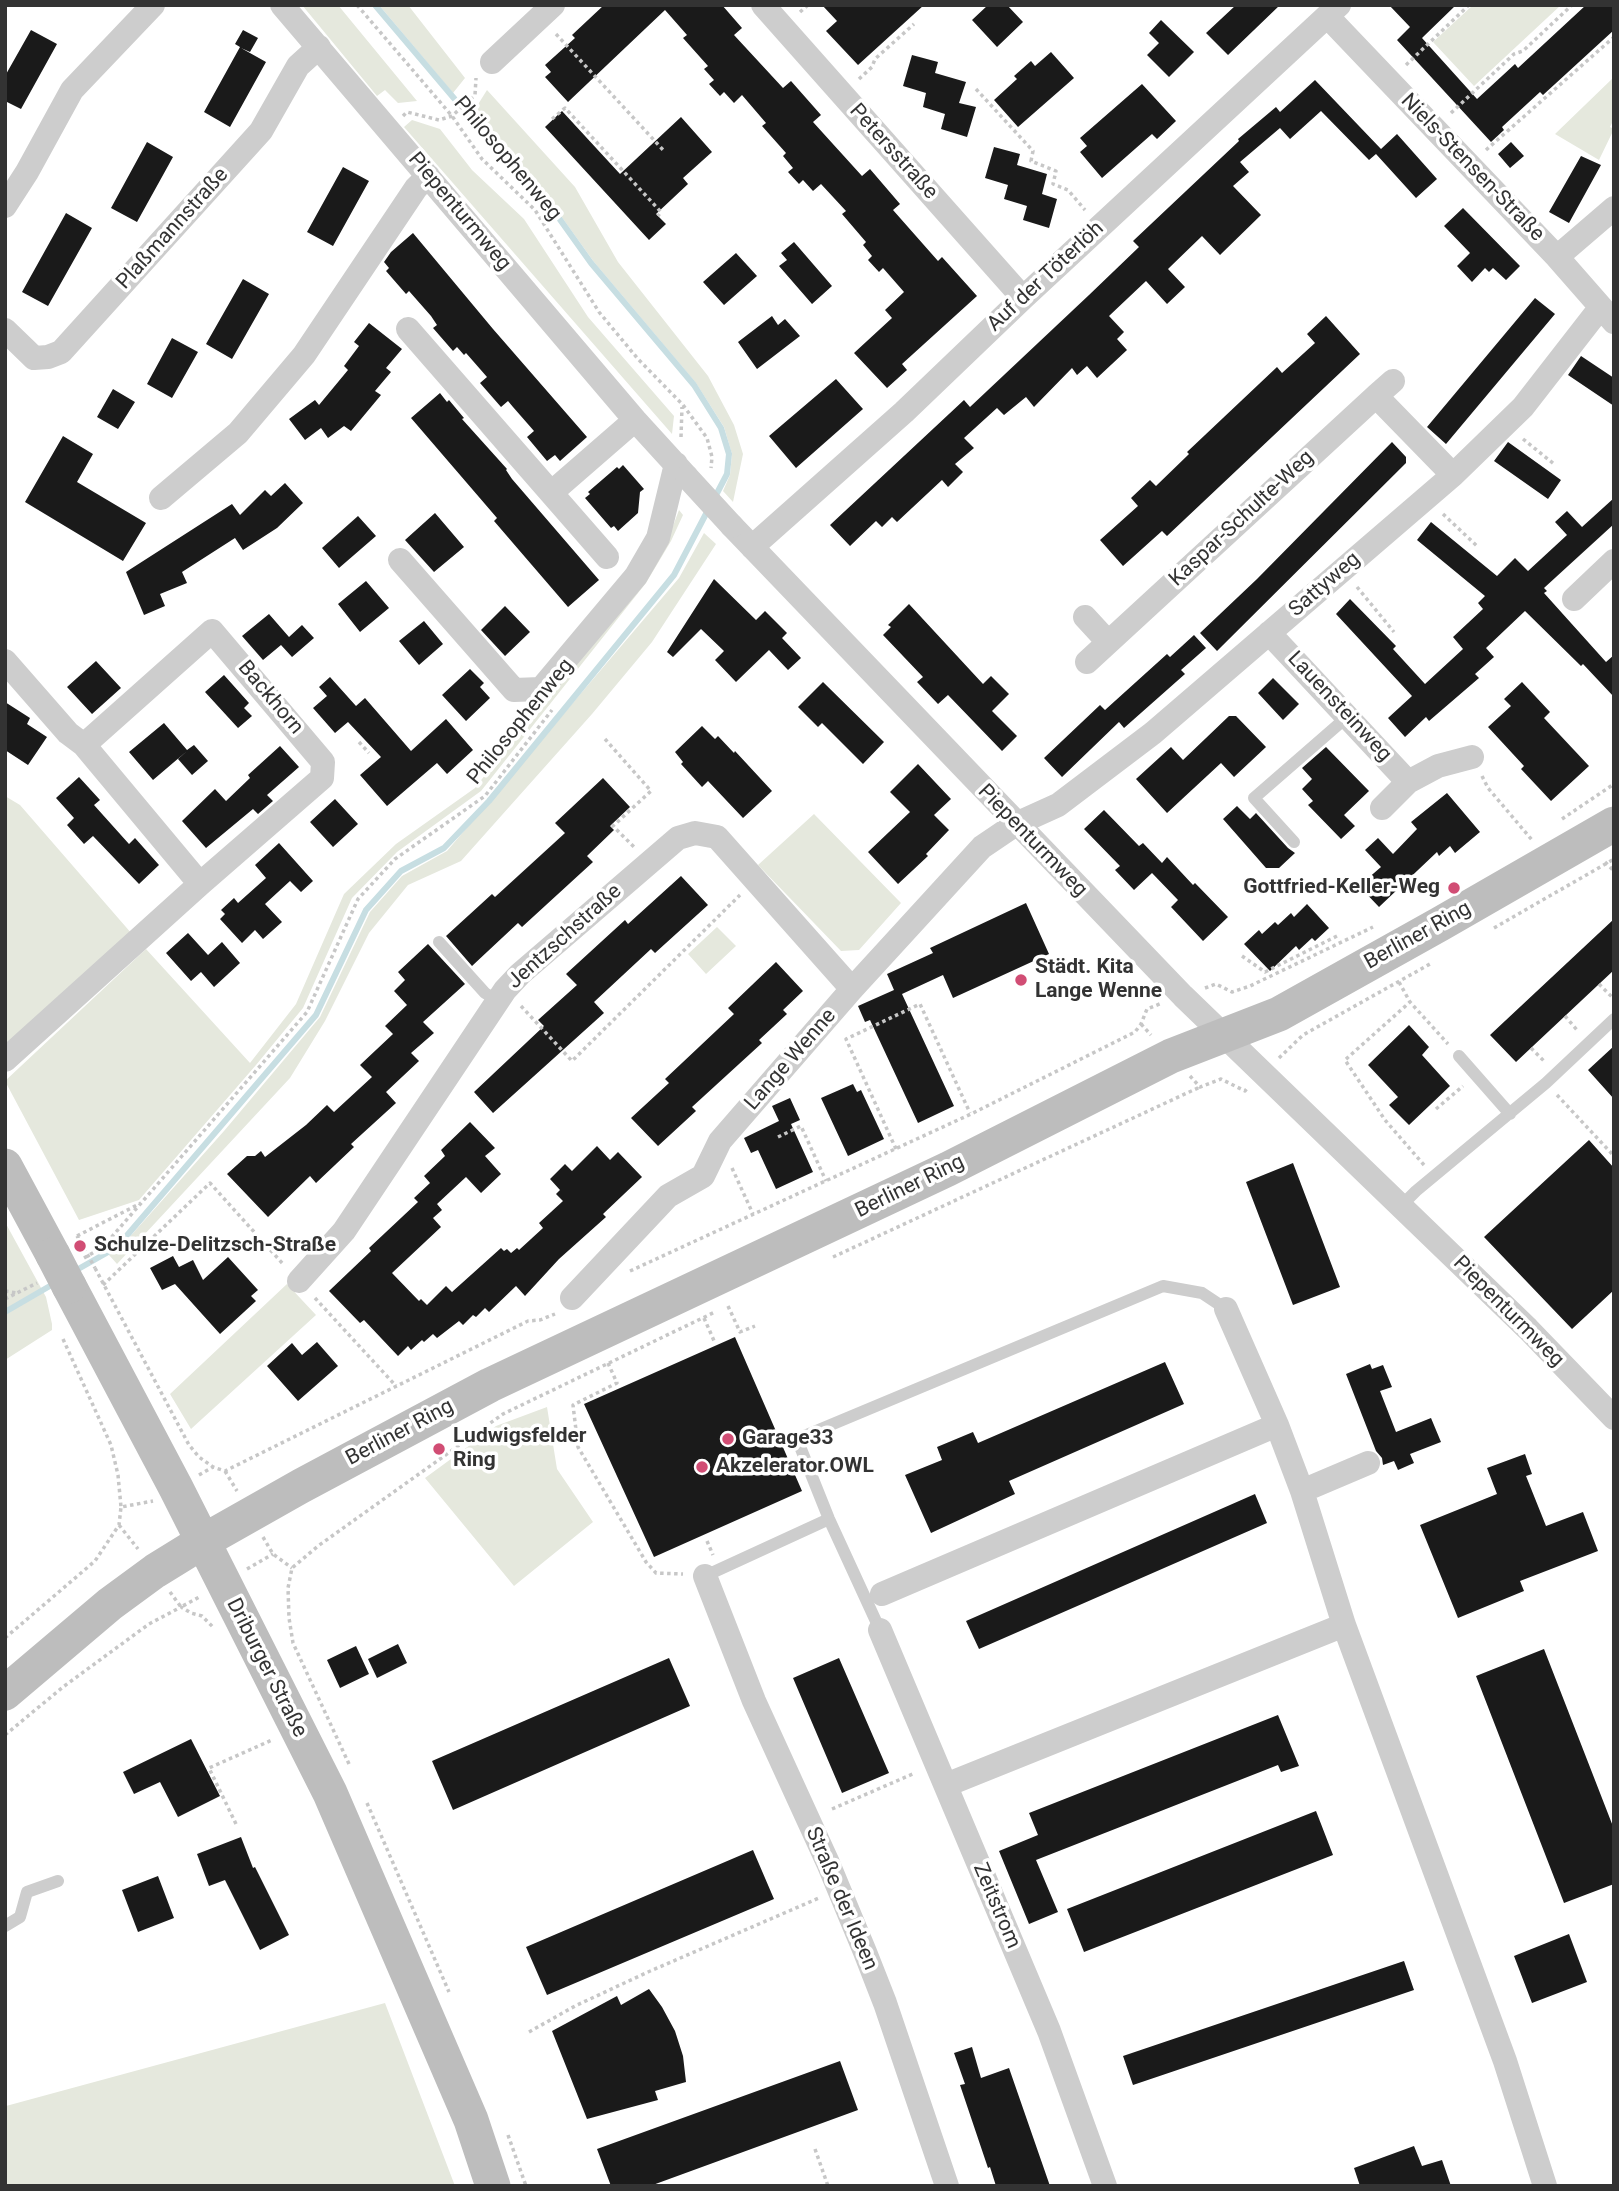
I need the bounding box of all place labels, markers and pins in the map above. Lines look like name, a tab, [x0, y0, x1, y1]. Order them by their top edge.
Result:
place label: Gottfried-Keller-Weg	[1243, 875, 1440, 901]
marker: Gottfried-Keller-Weg	[1446, 880, 1462, 896]
place label: Städt. Kita Lange Wenne	[1035, 955, 1162, 1005]
marker: Städt. Kita Lange Wenne	[1013, 972, 1029, 988]
place label: Schulze-Delitzsch-Straße	[94, 1233, 336, 1259]
marker: Schulze-Delitzsch-Straße	[72, 1238, 88, 1254]
place label: Ludwigsfelder Ring	[453, 1424, 586, 1474]
place label: Garage33	[742, 1426, 834, 1452]
marker: Garage33	[720, 1431, 736, 1447]
marker: Ludwigsfelder Ring	[431, 1441, 447, 1457]
place label: Akzelerator.OWL	[716, 1454, 874, 1480]
marker: Akzelerator.OWL	[694, 1459, 710, 1475]

